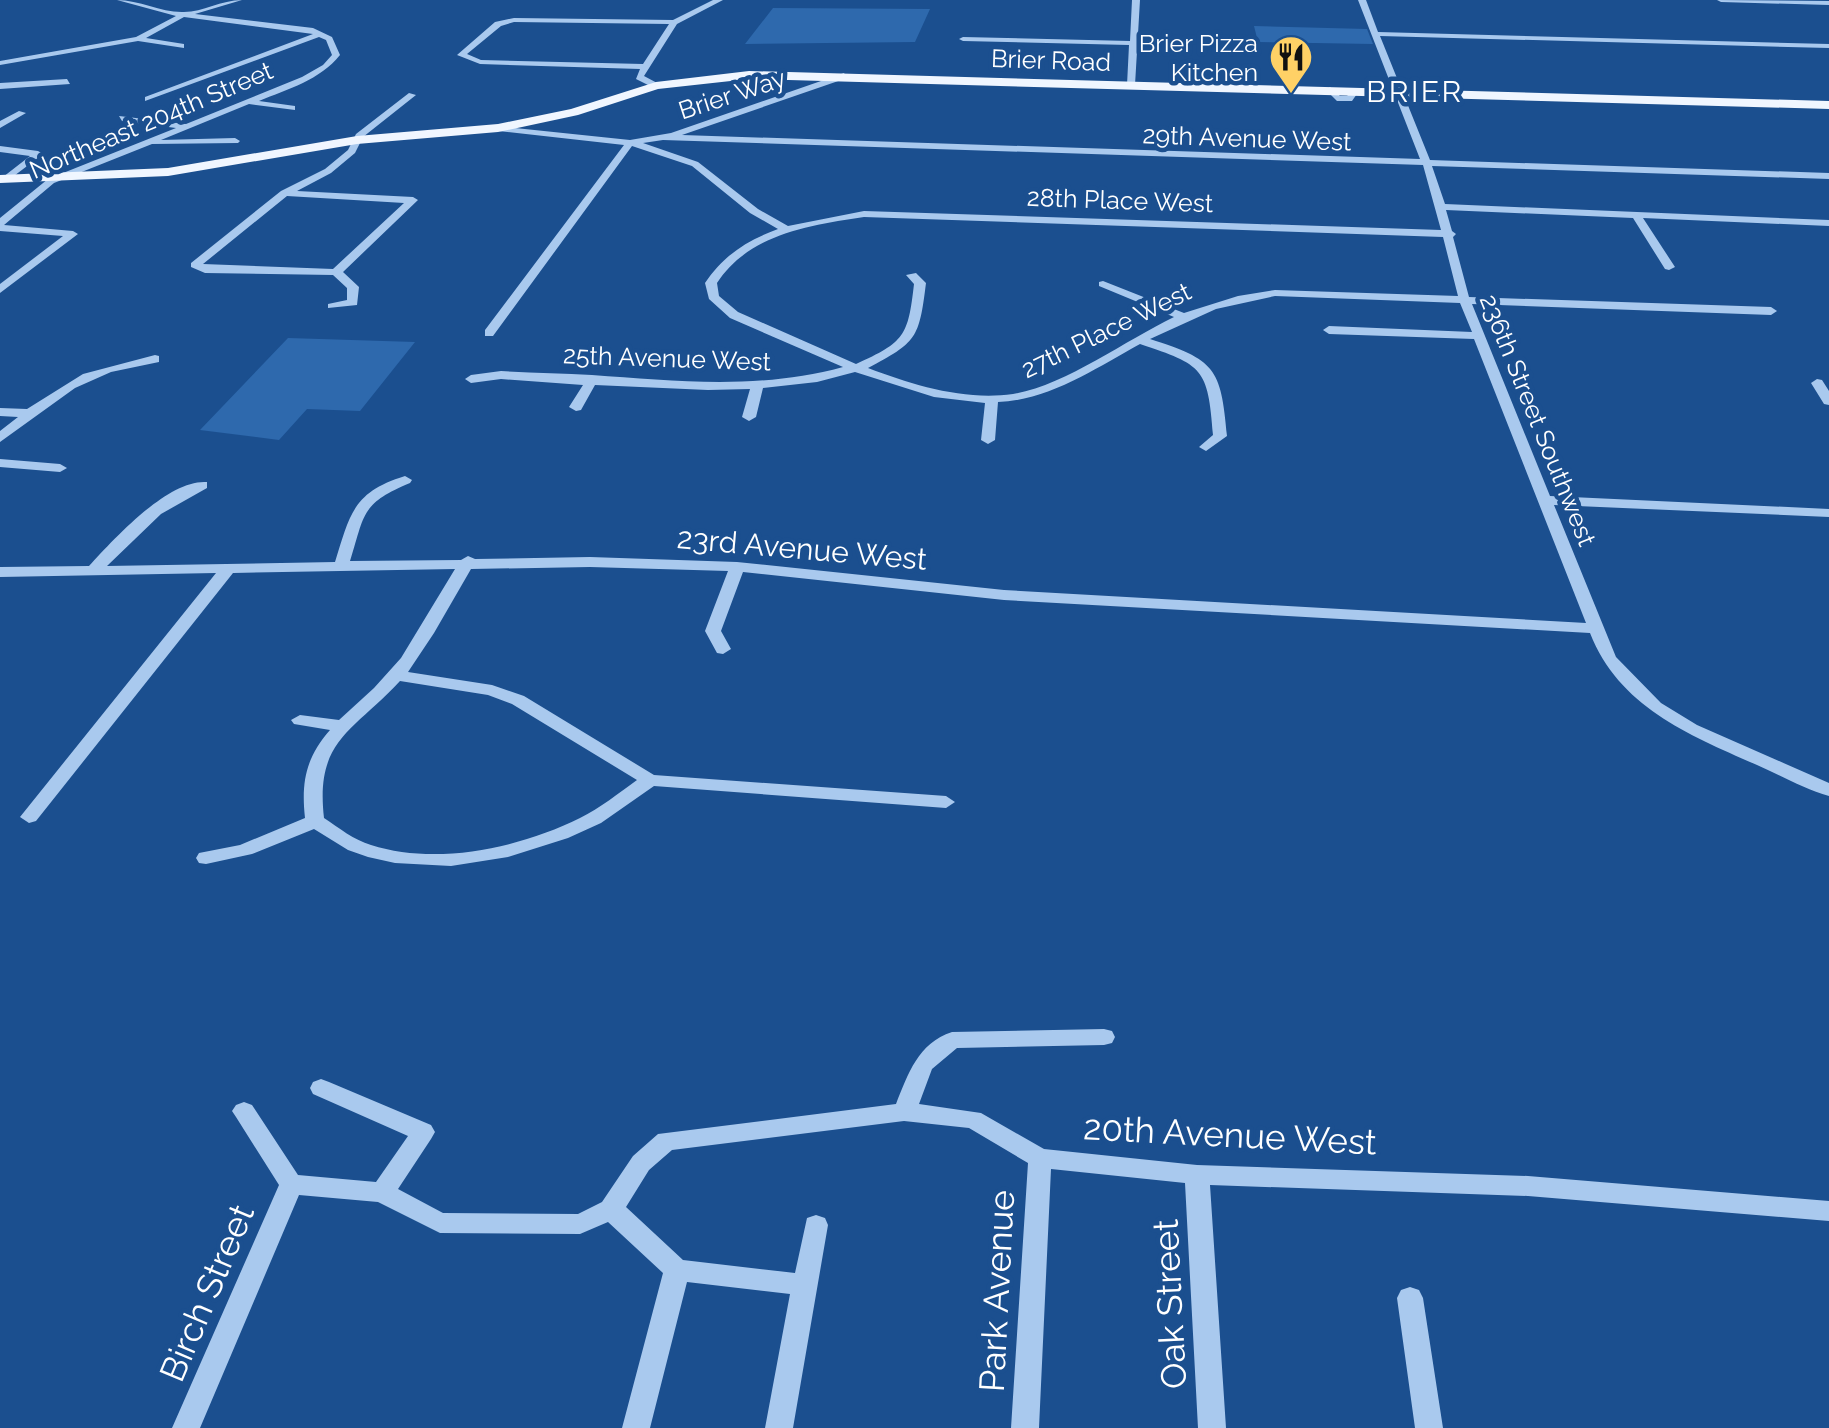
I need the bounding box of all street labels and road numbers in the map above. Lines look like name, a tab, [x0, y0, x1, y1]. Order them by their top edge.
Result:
street label: Brier Road	[990, 43, 1112, 77]
street label: Northeast 204th Street	[25, 55, 278, 185]
street label: Brier Way	[675, 62, 790, 125]
street label: 29th Avenue West	[1142, 119, 1353, 157]
street label: 28th Place West	[1026, 182, 1214, 218]
street label: 27th Place West	[1016, 276, 1196, 384]
street label: 236th Street Southwest	[1474, 290, 1603, 551]
street label: 25th Avenue West	[563, 339, 772, 377]
street label: 23rd Avenue West	[676, 520, 928, 577]
street label: 20th Avenue West	[1082, 1106, 1378, 1163]
street label: Park Avenue	[971, 1189, 1022, 1393]
street label: Birch Street	[151, 1198, 262, 1387]
street label: Oak Street	[1145, 1218, 1194, 1390]

